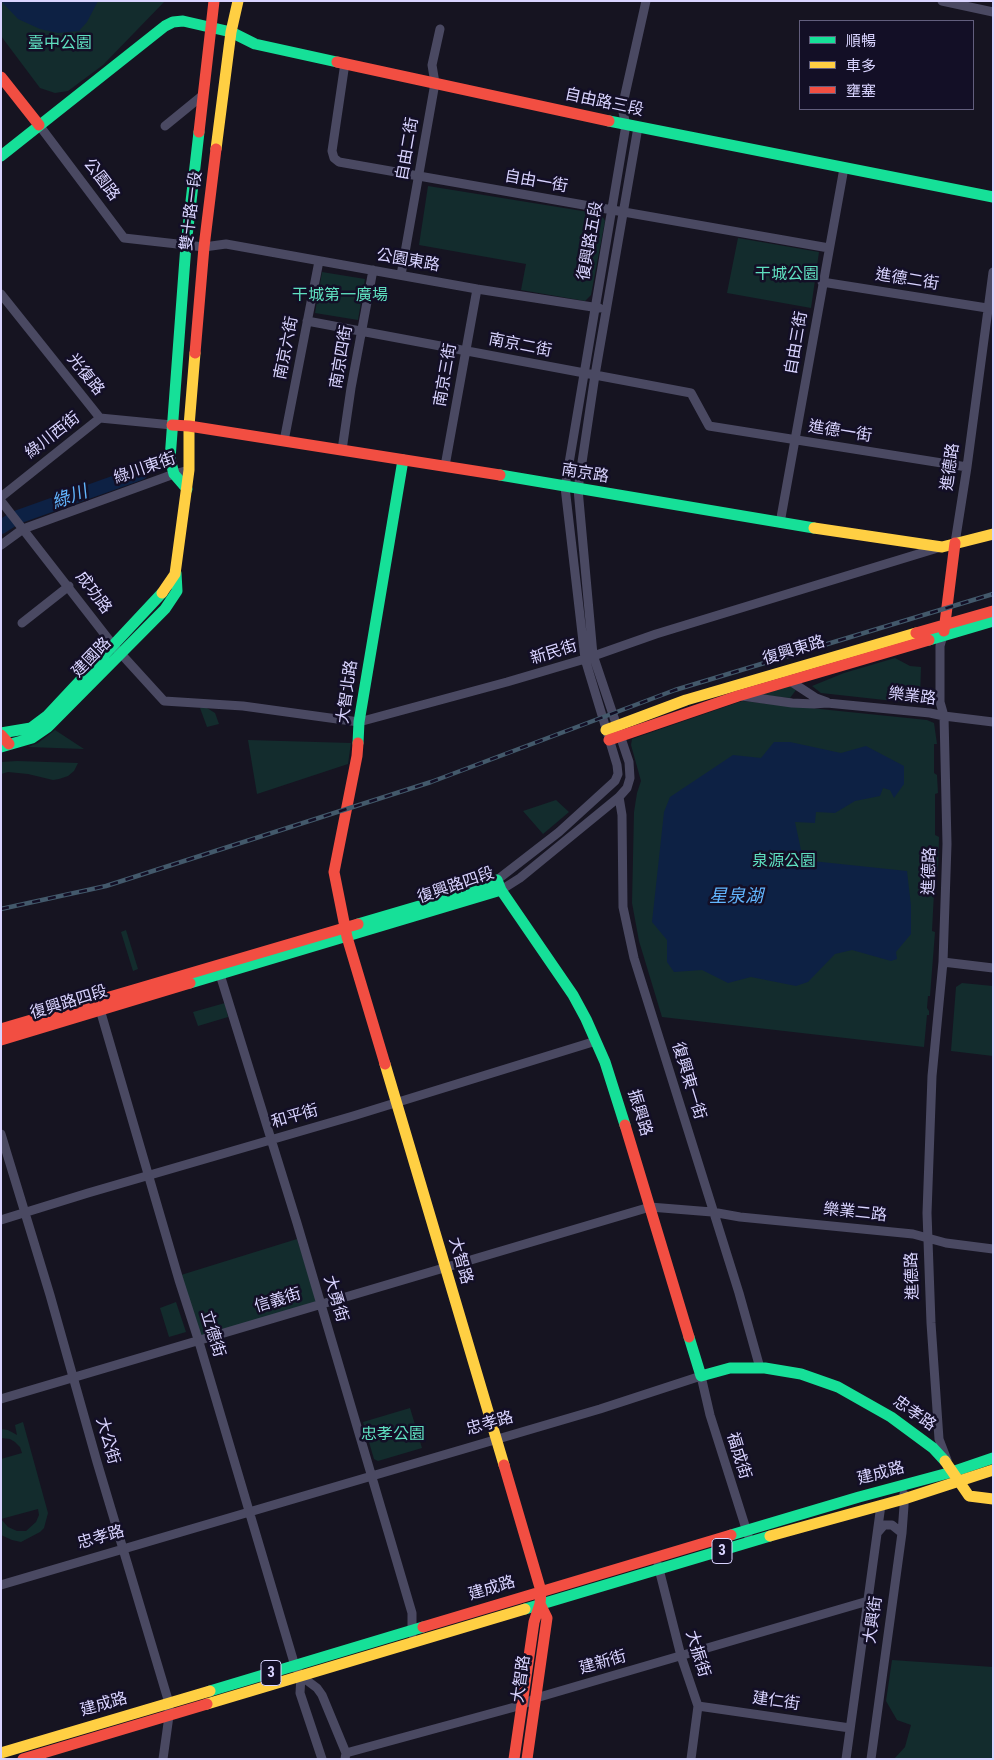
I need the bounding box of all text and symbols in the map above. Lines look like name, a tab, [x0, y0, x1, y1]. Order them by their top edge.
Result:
legend	[799, 20, 974, 110]
text: 順暢	[846, 32, 876, 50]
park label: 臺中公園	[28, 34, 92, 54]
text: 車多	[846, 57, 876, 75]
text: 壅塞	[846, 82, 876, 100]
street label: 自由路三段	[563, 85, 645, 121]
street label: 自由二街	[393, 116, 423, 182]
street label: 公園路	[79, 155, 123, 205]
street label: 自由一街	[503, 167, 569, 197]
street label: 雙十路一段	[178, 170, 206, 252]
street label: 復興路五段	[575, 200, 607, 282]
street label: 公園東路	[375, 246, 441, 276]
park label: 干城公園	[755, 265, 819, 285]
street label: 進德二街	[874, 266, 940, 294]
park label: 干城第一廣場	[292, 286, 388, 306]
street label: 自由三街	[782, 310, 812, 376]
street label: 南京六街	[271, 315, 303, 381]
street label: 南京四街	[327, 324, 357, 390]
street label: 南京二街	[487, 330, 553, 362]
street label: 南京三街	[431, 342, 461, 408]
street label: 光復路	[62, 350, 108, 400]
street label: 綠川西街	[22, 409, 84, 463]
street label: 進德一街	[807, 418, 873, 446]
street label: 進德路	[938, 442, 964, 492]
street label: 綠川東街	[112, 450, 178, 488]
street label: 南京路	[560, 461, 610, 487]
water label: 綠川	[49, 482, 91, 514]
street label: 成功路	[71, 568, 115, 618]
street label: 復興東路	[761, 632, 827, 670]
street label: 建國路	[68, 634, 116, 682]
street label: 新民街	[528, 637, 580, 669]
street label: 大智北路	[334, 659, 362, 725]
street label: 樂業路	[887, 685, 937, 709]
street label: 進德路	[920, 847, 940, 895]
park label: 泉源公園	[752, 852, 816, 872]
street label: 復興路四段	[415, 864, 497, 908]
water label: 星泉湖	[709, 886, 763, 908]
street label: 復興路四段	[28, 982, 110, 1024]
street label: 復興東一街	[667, 1040, 709, 1122]
street label: 振興路	[623, 1087, 655, 1139]
street label: 和平街	[269, 1101, 321, 1133]
street label: 樂業二路	[822, 1200, 888, 1226]
street label: 大智路	[444, 1235, 476, 1287]
street label: 進德路	[903, 1252, 923, 1300]
street label: 大勇街	[319, 1273, 351, 1325]
street label: 信義街	[252, 1285, 304, 1317]
street label: 立德街	[196, 1308, 228, 1360]
street label: 忠孝路	[889, 1392, 939, 1436]
street label: 忠孝路	[464, 1408, 516, 1440]
street label: 大公街	[91, 1415, 123, 1467]
park label: 忠孝公園	[361, 1425, 425, 1445]
street label: 福成街	[722, 1430, 754, 1482]
street label: 建成路	[855, 1459, 907, 1489]
street label: 忠孝路	[75, 1522, 127, 1554]
road number: 3	[712, 1538, 732, 1564]
street label: 建成路	[466, 1573, 518, 1605]
street label: 大興街	[861, 1595, 887, 1645]
street label: 大振街	[681, 1628, 713, 1680]
street label: 建新街	[577, 1647, 629, 1679]
street label: 大智路	[509, 1654, 535, 1704]
road number: 3	[261, 1660, 281, 1686]
street label: 建成路	[78, 1689, 130, 1721]
street label: 建仁街	[751, 1689, 801, 1715]

